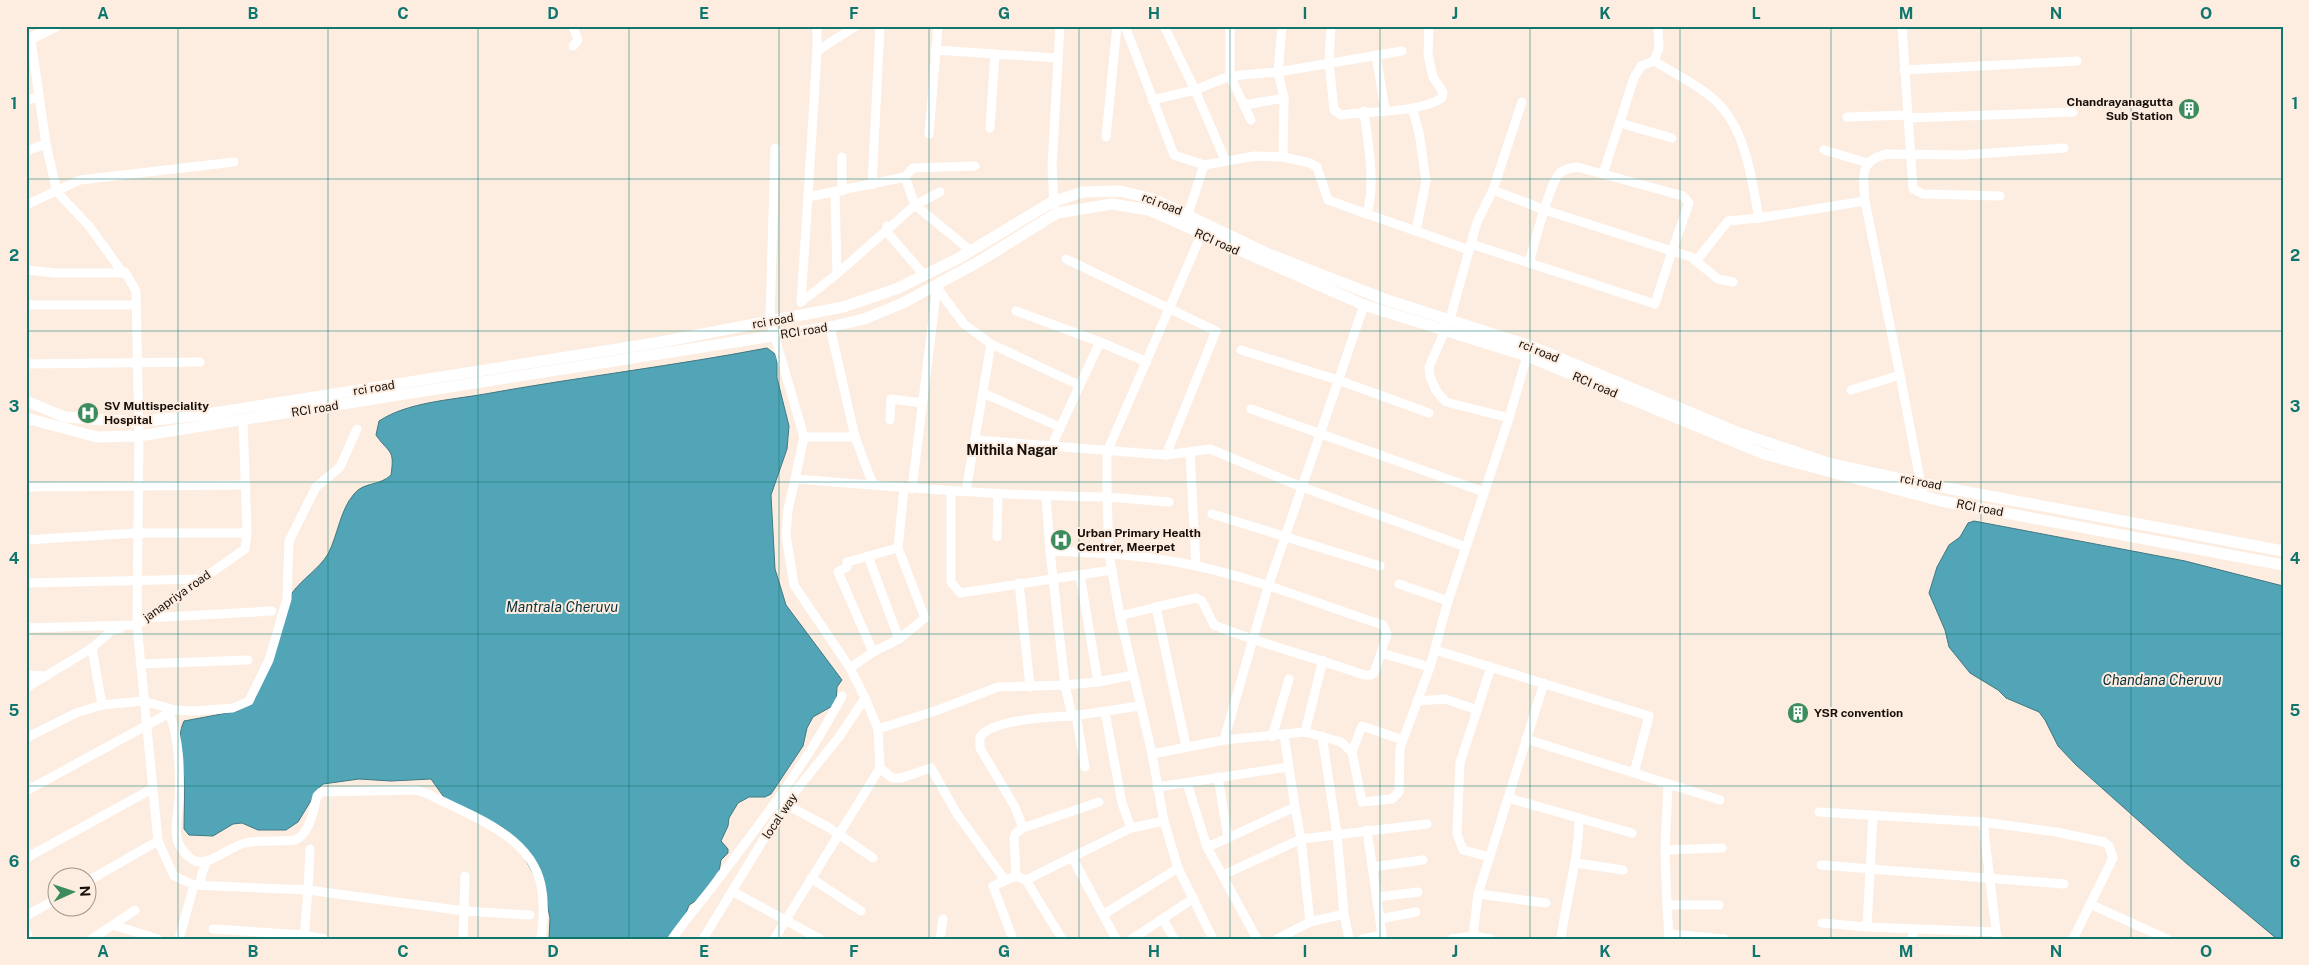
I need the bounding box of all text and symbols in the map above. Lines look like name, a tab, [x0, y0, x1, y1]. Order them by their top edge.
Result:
text: A	[97, 4, 109, 23]
text: B	[248, 4, 259, 23]
text: C	[397, 4, 409, 23]
text: D	[547, 4, 559, 23]
text: E	[699, 4, 709, 23]
text: F	[849, 4, 859, 23]
text: G	[998, 4, 1010, 23]
text: H	[1148, 4, 1160, 23]
text: I	[1303, 4, 1307, 23]
text: J	[1452, 4, 1458, 23]
text: K	[1599, 4, 1611, 23]
text: L	[1751, 4, 1761, 23]
text: M	[1899, 4, 1913, 23]
text: N	[2050, 4, 2062, 23]
text: O	[2200, 4, 2212, 23]
text: 1	[11, 94, 17, 113]
text: 1	[2292, 94, 2298, 113]
place label: Chandrayanagutta Sub Station	[2067, 95, 2173, 123]
building icon: Chandrayanagutta Sub Station	[2177, 97, 2201, 121]
street label: rci road	[1140, 190, 1184, 218]
street label: RCI road	[1192, 226, 1242, 258]
text: 2	[9, 246, 19, 265]
text: 2	[2290, 246, 2300, 265]
street label: rci road	[751, 310, 795, 332]
street label: RCI road	[779, 320, 829, 342]
street label: rci road	[1517, 337, 1561, 365]
street label: RCI road	[1570, 369, 1620, 401]
street label: rci road	[352, 378, 396, 398]
text: 3	[9, 397, 19, 416]
text: 3	[2290, 397, 2300, 416]
street label: RCI road	[290, 398, 340, 420]
place label: SV Multispeciality Hospital	[104, 399, 209, 427]
hospital icon: SV Multispeciality Hospital	[76, 401, 100, 425]
district label: Mithila Nagar	[966, 442, 1058, 458]
street label: rci road	[1899, 471, 1943, 493]
street label: RCI road	[1955, 497, 2005, 519]
place label: Urban Primary Health Centrer, Meerpet	[1077, 526, 1201, 554]
hospital icon: Urban Primary Health Centrer, Meerpet	[1049, 528, 1073, 552]
text: 4	[9, 549, 20, 568]
text: 4	[2290, 549, 2301, 568]
street label: janapriya road	[140, 568, 213, 625]
water label: Mantrala Cheruvu	[506, 599, 618, 615]
water label: Chandana Cheruvu	[2102, 672, 2222, 688]
text: 5	[9, 701, 20, 720]
building icon: YSR convention	[1786, 701, 1810, 725]
text: 5	[2290, 701, 2301, 720]
place label: YSR convention	[1814, 706, 1903, 720]
street label: local way	[760, 790, 801, 841]
text: 6	[9, 852, 19, 871]
text: 6	[2290, 852, 2300, 871]
north arrow	[48, 868, 98, 918]
text: N	[77, 885, 93, 897]
text: A	[97, 942, 109, 961]
text: B	[248, 942, 259, 961]
text: C	[397, 942, 409, 961]
text: D	[547, 942, 559, 961]
text: E	[699, 942, 709, 961]
text: F	[849, 942, 859, 961]
text: G	[998, 942, 1010, 961]
text: H	[1148, 942, 1160, 961]
text: I	[1303, 942, 1307, 961]
text: J	[1452, 942, 1458, 961]
text: K	[1599, 942, 1611, 961]
text: L	[1751, 942, 1761, 961]
text: M	[1899, 942, 1913, 961]
text: N	[2050, 942, 2062, 961]
text: O	[2200, 942, 2212, 961]

